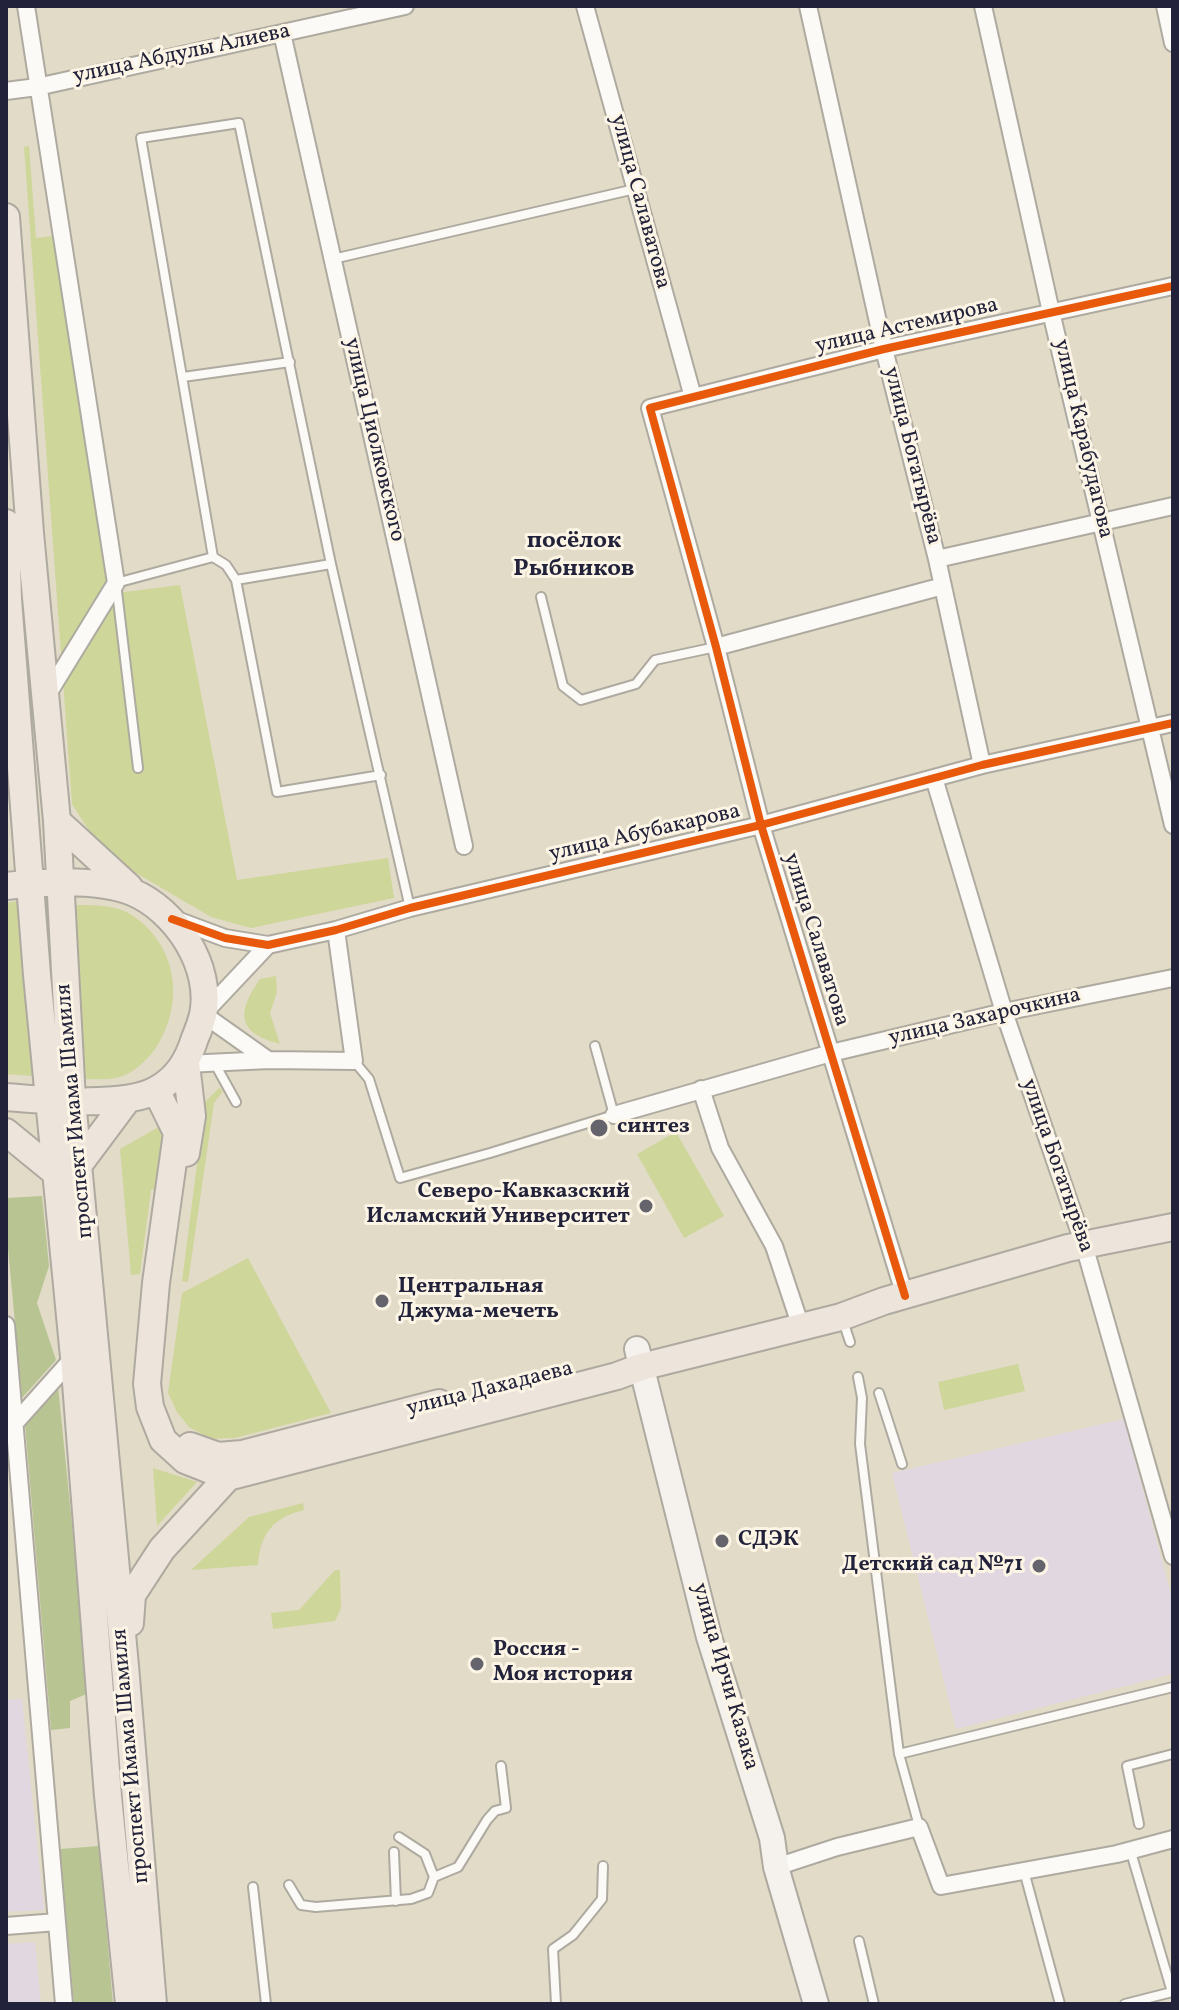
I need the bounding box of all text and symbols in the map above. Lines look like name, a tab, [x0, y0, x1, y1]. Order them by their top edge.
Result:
street label: улица Абдулы Алиева	[71, 19, 293, 91]
street label: улица Салаватова	[603, 112, 675, 292]
street label: улица Астемирова	[813, 293, 1001, 361]
street label: улица Циолковского	[337, 335, 409, 545]
street label: улица Карабудагова	[1046, 337, 1118, 541]
street label: улица Богатырёва	[876, 364, 946, 548]
district label: посёлок Рыбников	[513, 529, 635, 585]
street label: улица Абубакарова	[547, 799, 743, 869]
street label: улица Салаватова	[776, 850, 854, 1030]
street label: проспект Имама Шамиля	[52, 983, 100, 1239]
street label: улица Захарочкина	[886, 983, 1084, 1053]
street label: улица Богатырёва	[1014, 1076, 1098, 1256]
place label: синтез	[617, 1115, 690, 1141]
marker: синтез	[588, 1117, 610, 1139]
place label: Северо-Кавказский Исламский Университет	[366, 1180, 630, 1232]
marker: Северо-Кавказский Исламский Университет	[637, 1197, 655, 1215]
place label: Центральная Джума-мечеть	[398, 1275, 559, 1326]
marker: Центральная Джума-мечеть	[373, 1292, 391, 1310]
street label: улица Дахадаева	[404, 1357, 576, 1423]
place label: СДЭК	[738, 1528, 799, 1554]
marker: СДЭК	[713, 1532, 731, 1550]
place label: Детский сад №71	[842, 1553, 1023, 1579]
marker: Детский сад №71	[1030, 1557, 1048, 1575]
street label: улица Ирчи Казака	[685, 1580, 763, 1774]
street label: проспект Имама Шамиля	[108, 1628, 156, 1884]
place label: Россия - Моя история	[493, 1638, 633, 1690]
marker: Россия - Моя история	[468, 1655, 486, 1673]

